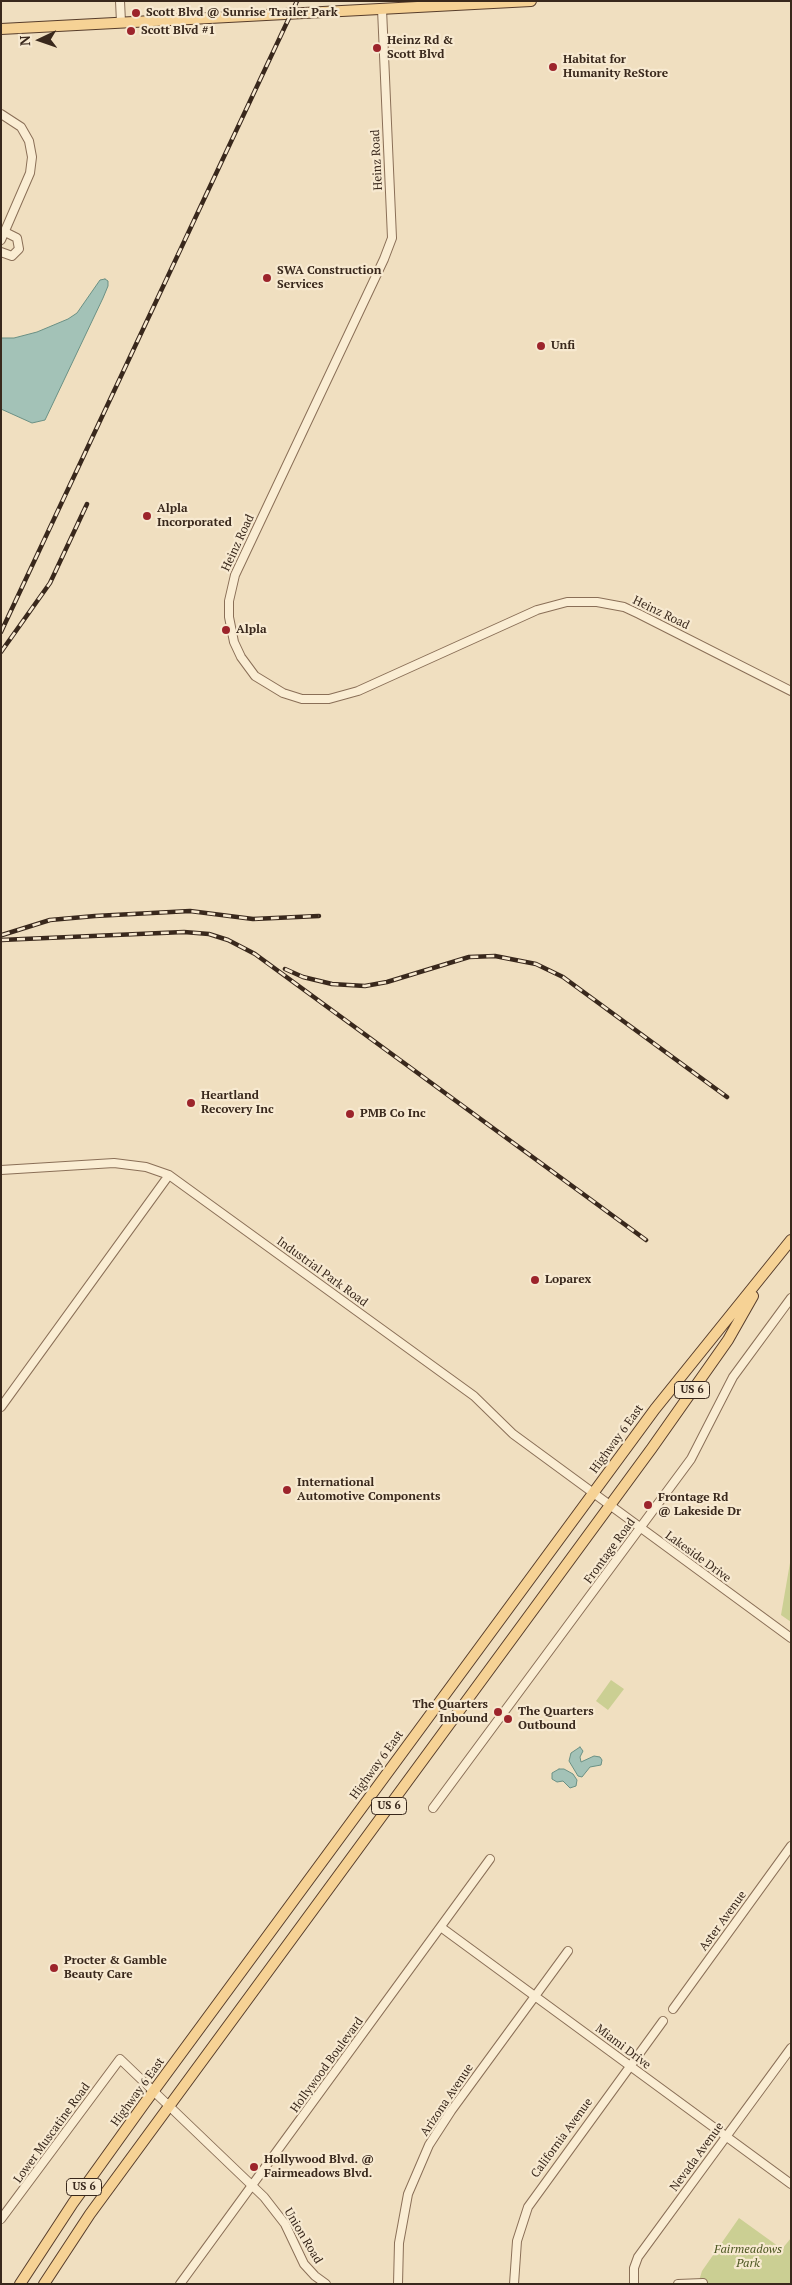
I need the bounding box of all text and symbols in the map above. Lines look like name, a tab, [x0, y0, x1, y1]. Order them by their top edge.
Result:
place label: Scott Blvd @ Sunrise Trailer Park	[146, 6, 338, 20]
marker: Scott Blvd @ Sunrise Trailer Park	[130, 7, 142, 19]
north arrow	[15, 15, 65, 65]
place label: Scott Blvd #1	[141, 24, 215, 38]
marker: Scott Blvd #1	[125, 25, 137, 37]
place label: Heinz Rd & Scott Blvd	[387, 34, 453, 62]
text: N	[15, 35, 34, 47]
marker: Heinz Rd & Scott Blvd	[371, 42, 383, 54]
place label: Habitat for Humanity ReStore	[563, 53, 668, 81]
marker: Habitat for Humanity ReStore	[547, 61, 559, 73]
street label: Heinz Road	[368, 129, 386, 191]
place label: SWA Construction Services	[277, 264, 381, 292]
marker: SWA Construction Services	[261, 272, 273, 284]
place label: Unfi	[551, 339, 575, 353]
marker: Unfi	[535, 340, 547, 352]
place label: Alpla Incorporated	[157, 502, 232, 530]
marker: Alpla Incorporated	[141, 510, 153, 522]
street label: Heinz Road	[219, 512, 257, 574]
street label: Heinz Road	[630, 593, 692, 633]
place label: Alpla	[236, 623, 267, 637]
marker: Alpla	[220, 624, 232, 636]
place label: Heartland Recovery Inc	[201, 1089, 274, 1117]
marker: Heartland Recovery Inc	[185, 1097, 197, 1109]
place label: PMB Co Inc	[360, 1107, 426, 1121]
marker: PMB Co Inc	[344, 1108, 356, 1120]
street label: Industrial Park Road	[274, 1234, 370, 1310]
place label: Loparex	[545, 1273, 591, 1287]
marker: Loparex	[529, 1274, 541, 1286]
road number: US 6	[674, 1382, 710, 1398]
street label: Highway 6 East	[587, 1402, 647, 1476]
place label: International Automotive Components	[297, 1476, 440, 1504]
marker: International Automotive Components	[281, 1484, 293, 1496]
place label: Frontage Rd @ Lakeside Dr	[658, 1491, 741, 1519]
marker: Frontage Rd @ Lakeside Dr	[642, 1499, 654, 1511]
street label: Frontage Road	[581, 1515, 639, 1587]
street label: Lakeside Drive	[662, 1528, 734, 1586]
place label: The Quarters Inbound	[412, 1698, 488, 1726]
place label: The Quarters Outbound	[518, 1705, 594, 1733]
marker: The Quarters Inbound	[492, 1706, 504, 1718]
marker: The Quarters Outbound	[502, 1713, 514, 1725]
street label: Highway 6 East	[347, 1728, 407, 1802]
road number: US 6	[372, 1798, 406, 1814]
street label: Aster Avenue	[696, 1888, 750, 1954]
place label: Procter & Gamble Beauty Care	[64, 1954, 167, 1982]
marker: Procter & Gamble Beauty Care	[48, 1962, 60, 1974]
street label: Hollywood Boulevard	[288, 2015, 366, 2115]
street label: Miami Drive	[592, 2022, 654, 2072]
street label: Highway 6 East	[108, 2055, 168, 2129]
street label: Arizona Avenue	[418, 2061, 476, 2139]
street label: Lower Muscatine Road	[11, 2080, 93, 2186]
street label: California Avenue	[528, 2095, 596, 2181]
street label: Nevada Avenue	[667, 2120, 727, 2194]
place label: Hollywood Blvd. @ Fairmeadows Blvd.	[264, 2153, 374, 2181]
marker: Hollywood Blvd. @ Fairmeadows Blvd.	[248, 2161, 260, 2173]
road number: US 6	[66, 2178, 102, 2196]
street label: Union Road	[281, 2206, 325, 2266]
park label: Fairmeadows Park	[714, 2243, 782, 2271]

